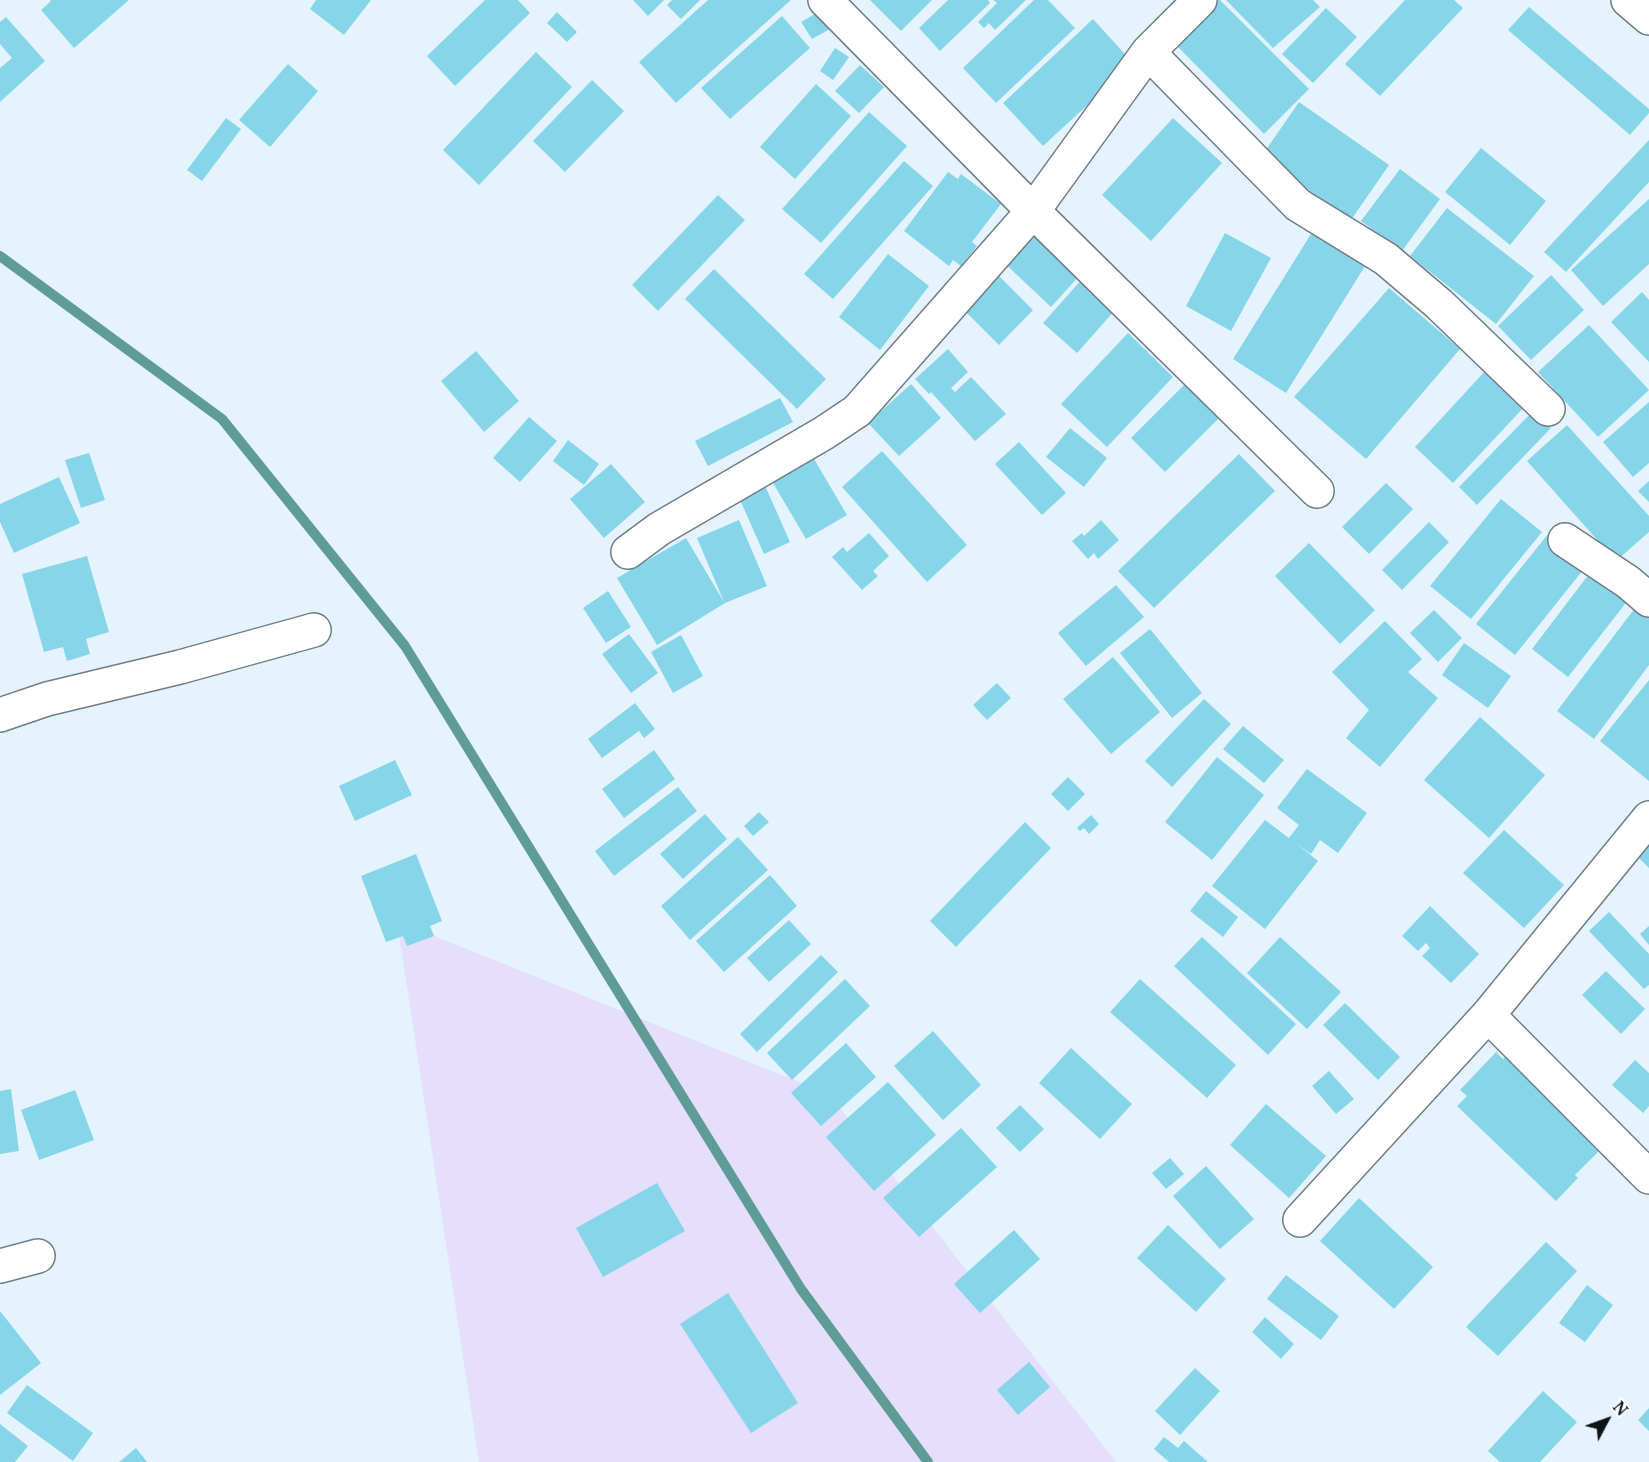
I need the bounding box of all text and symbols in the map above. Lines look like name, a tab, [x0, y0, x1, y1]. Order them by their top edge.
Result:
north arrow	[1577, 1390, 1637, 1450]
text: N	[1608, 1396, 1633, 1420]

